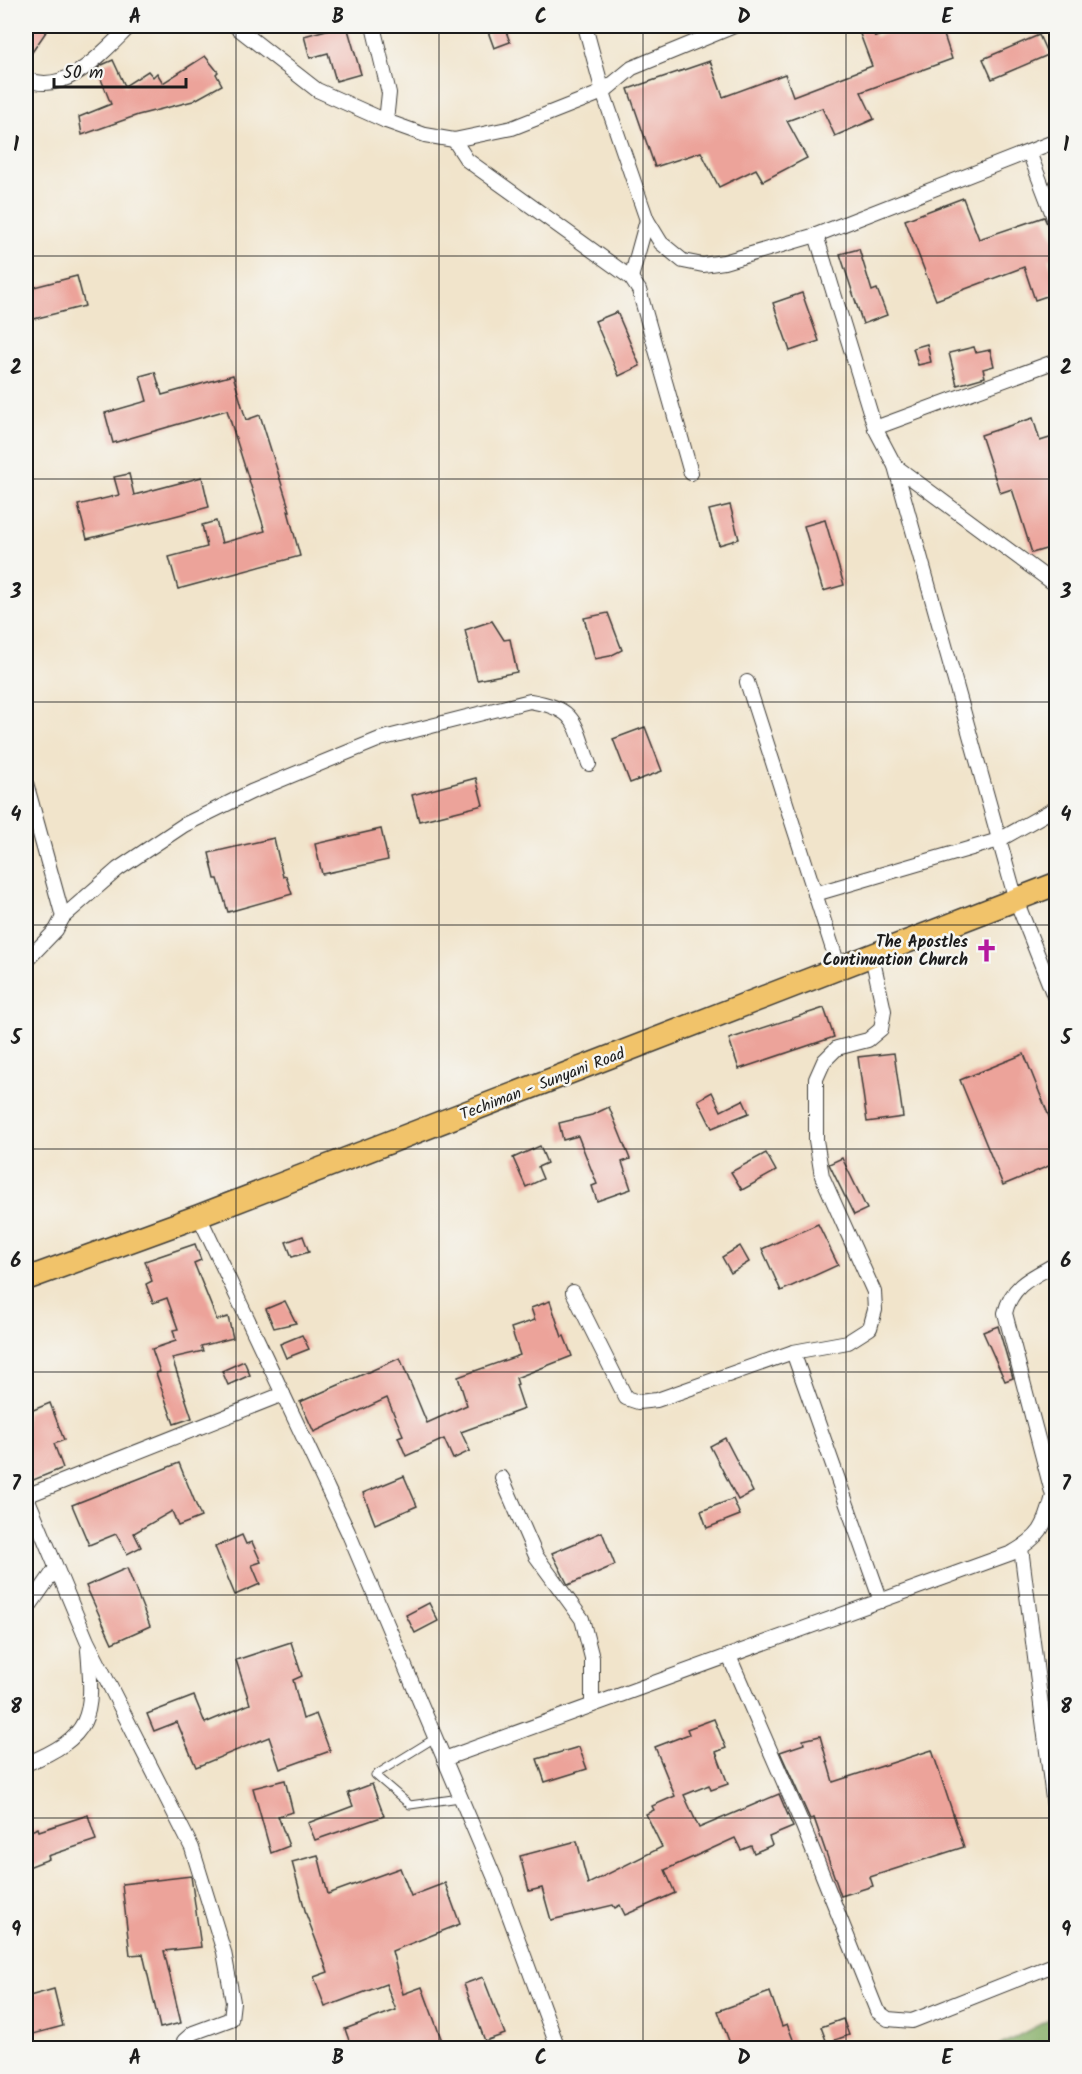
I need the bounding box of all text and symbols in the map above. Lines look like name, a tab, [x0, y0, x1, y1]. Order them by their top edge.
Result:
text: A	[129, 2, 141, 34]
text: B	[332, 2, 344, 34]
text: C	[535, 2, 547, 34]
text: D	[737, 2, 751, 34]
text: E	[941, 2, 953, 34]
scale bar	[54, 51, 186, 89]
text: 50 m	[63, 59, 103, 88]
text: 1	[13, 130, 19, 162]
text: 1	[1063, 130, 1069, 162]
text: 2	[10, 353, 22, 385]
text: 2	[1060, 353, 1072, 385]
text: 3	[10, 577, 22, 609]
text: 3	[1060, 577, 1072, 609]
text: 4	[11, 800, 22, 832]
text: 4	[1061, 800, 1072, 832]
place label: The Apostles Continuation Church	[823, 930, 969, 973]
church icon: The Apostles Continuation Church	[973, 937, 999, 963]
text: 5	[10, 1023, 23, 1055]
text: 5	[1060, 1023, 1073, 1055]
street label: Techiman - Sunyani Road	[456, 1041, 630, 1127]
text: 6	[11, 1246, 22, 1278]
text: 6	[1061, 1246, 1072, 1278]
text: 7	[11, 1469, 21, 1501]
text: 7	[1061, 1469, 1071, 1501]
text: 8	[10, 1692, 22, 1724]
text: 8	[1060, 1692, 1072, 1724]
text: 9	[11, 1915, 21, 1947]
text: 9	[1061, 1915, 1071, 1947]
text: A	[129, 2043, 141, 2074]
text: B	[332, 2043, 344, 2074]
text: C	[535, 2043, 547, 2074]
text: D	[737, 2043, 751, 2074]
text: E	[941, 2043, 953, 2074]

